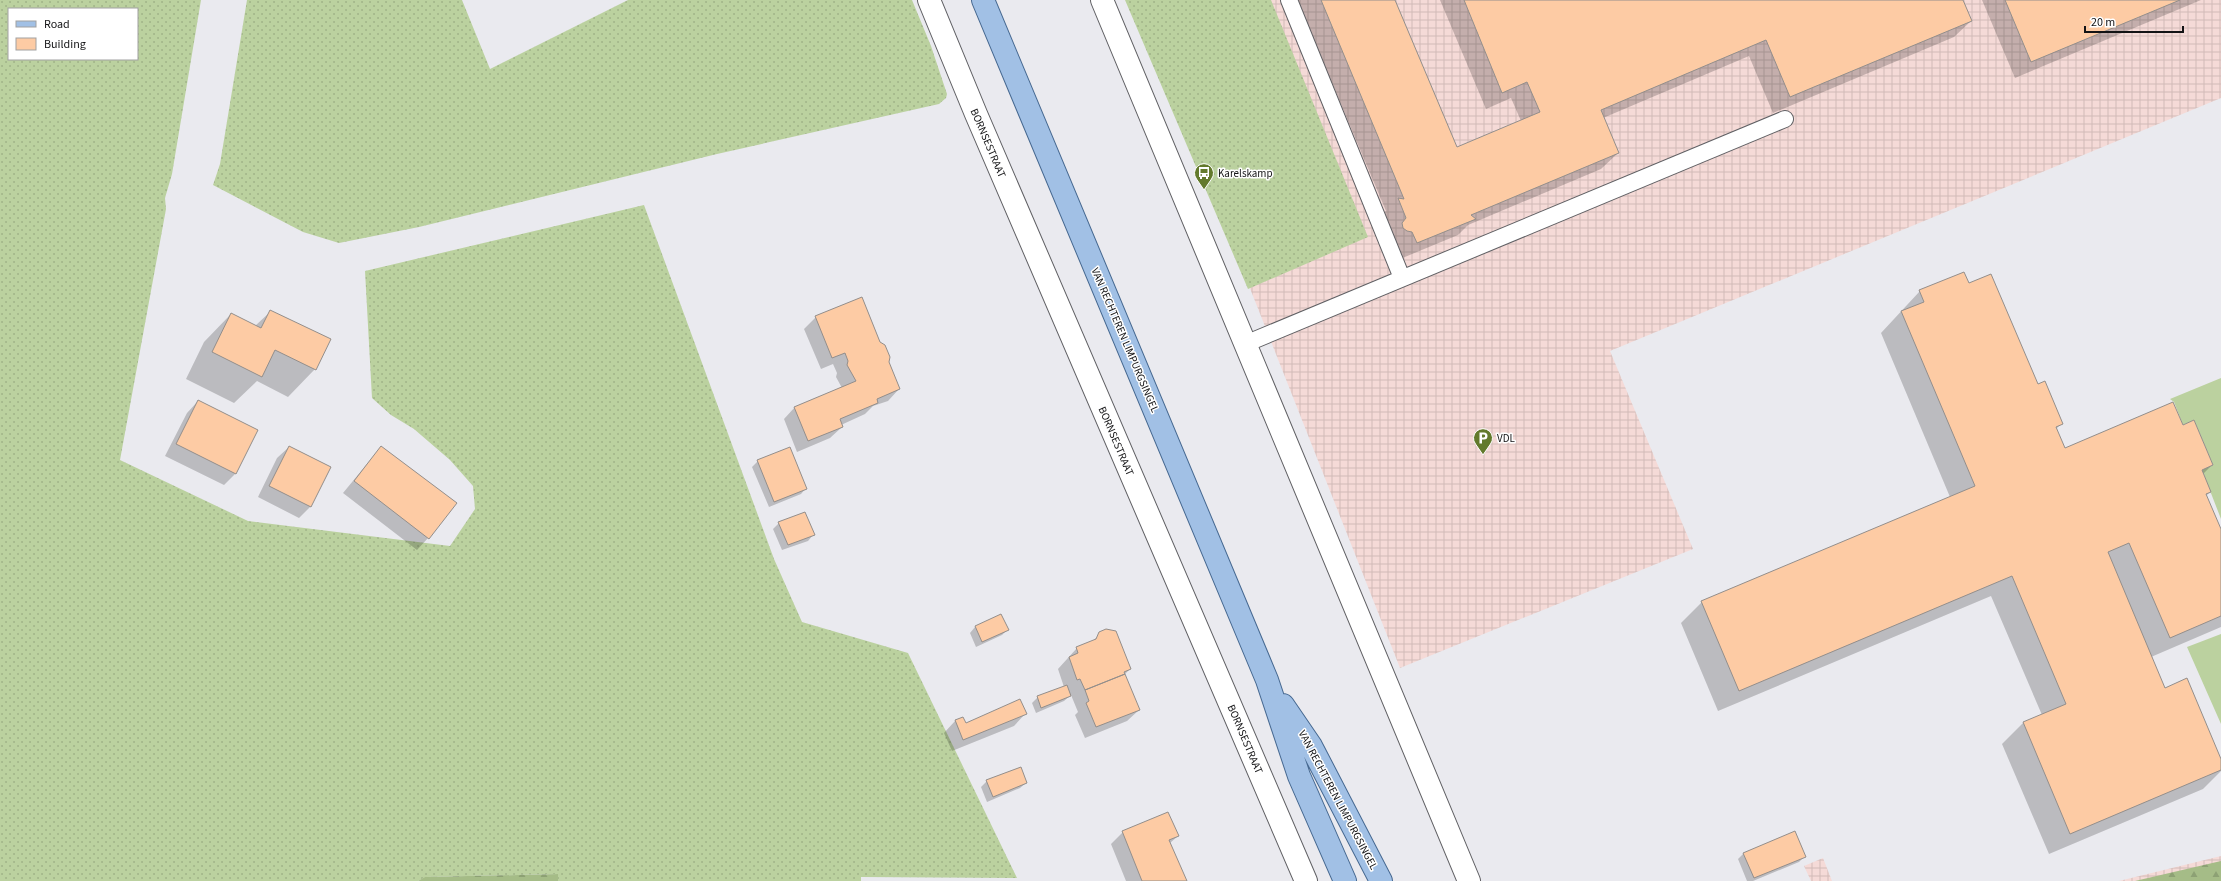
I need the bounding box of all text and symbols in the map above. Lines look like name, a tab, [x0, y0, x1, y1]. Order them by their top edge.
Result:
legend	[8, 8, 138, 60]
scale bar	[2085, 8, 2183, 34]
text: 20 m	[2091, 14, 2115, 31]
text: Road	[44, 16, 70, 33]
text: Building	[44, 36, 86, 53]
street label: BORNSESTRAAT	[967, 106, 1009, 180]
bus stop icon: Karelskamp	[1193, 162, 1215, 190]
place label: Karelskamp	[1218, 166, 1273, 181]
street label: VAN RECHTEREN LIMPURGSINGEL	[1088, 265, 1163, 415]
street label: BORNSESTRAAT	[1095, 404, 1137, 478]
parking icon: VDL	[1472, 427, 1494, 455]
place label: VDL	[1497, 431, 1515, 446]
street label: BORNSESTRAAT	[1224, 702, 1266, 776]
street label: VAN RECHTEREN LIMPURGSINGEL	[1295, 728, 1381, 873]

